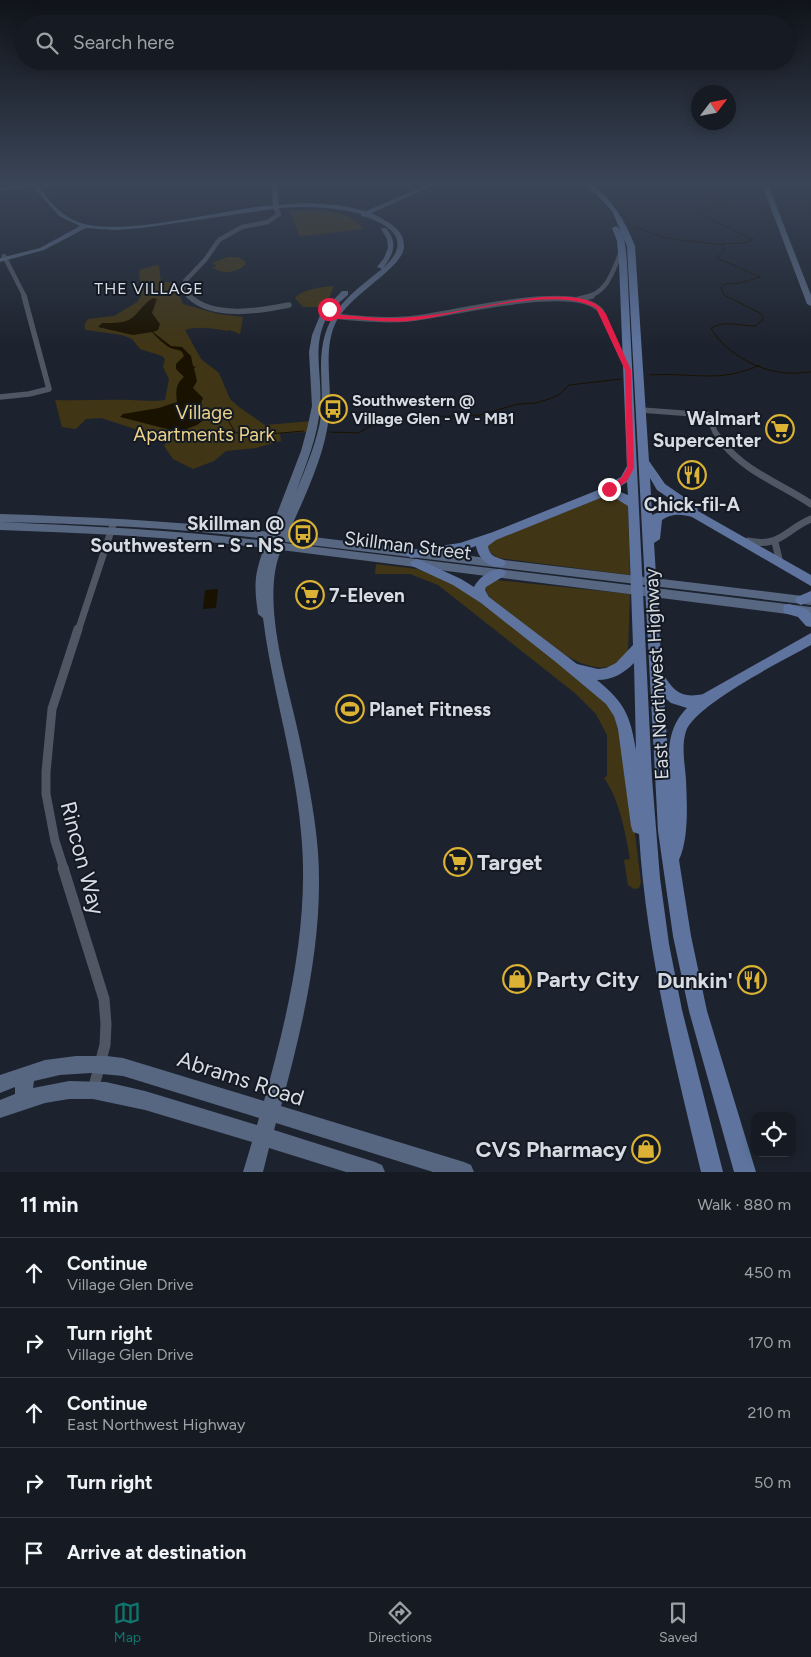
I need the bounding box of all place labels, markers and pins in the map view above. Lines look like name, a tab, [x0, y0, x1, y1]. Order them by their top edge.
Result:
place label: Southwestern @ Village Glen - W - MB1	[352, 391, 515, 428]
bus stop icon: Southwestern @ Village Glen - W - MB1	[318, 394, 348, 424]
place label: Walmart Supercenter	[653, 407, 761, 452]
supermarket icon: Walmart Supercenter	[765, 414, 795, 444]
restaurant icon: Chick-fil-A	[677, 460, 707, 490]
place label: Chick-fil-A	[644, 493, 741, 516]
place label: Skillman @ Southwestern - S - NS	[90, 512, 284, 557]
bus stop icon: Skillman @ Southwestern - S - NS	[288, 519, 318, 549]
supermarket icon: 7-Eleven	[295, 580, 325, 610]
place label: 7-Eleven	[329, 584, 405, 607]
sports icon: Planet Fitness	[335, 694, 365, 724]
place label: Planet Fitness	[369, 698, 491, 721]
supermarket icon: Target	[443, 847, 473, 877]
place label: Target	[477, 849, 543, 876]
shop icon: Party City	[502, 964, 532, 994]
restaurant icon: Dunkin'	[737, 965, 767, 995]
place label: Party City	[536, 966, 639, 993]
place label: Dunkin'	[657, 967, 733, 994]
shop icon: CVS Pharmacy	[631, 1134, 661, 1164]
place label: CVS Pharmacy	[476, 1136, 627, 1163]

